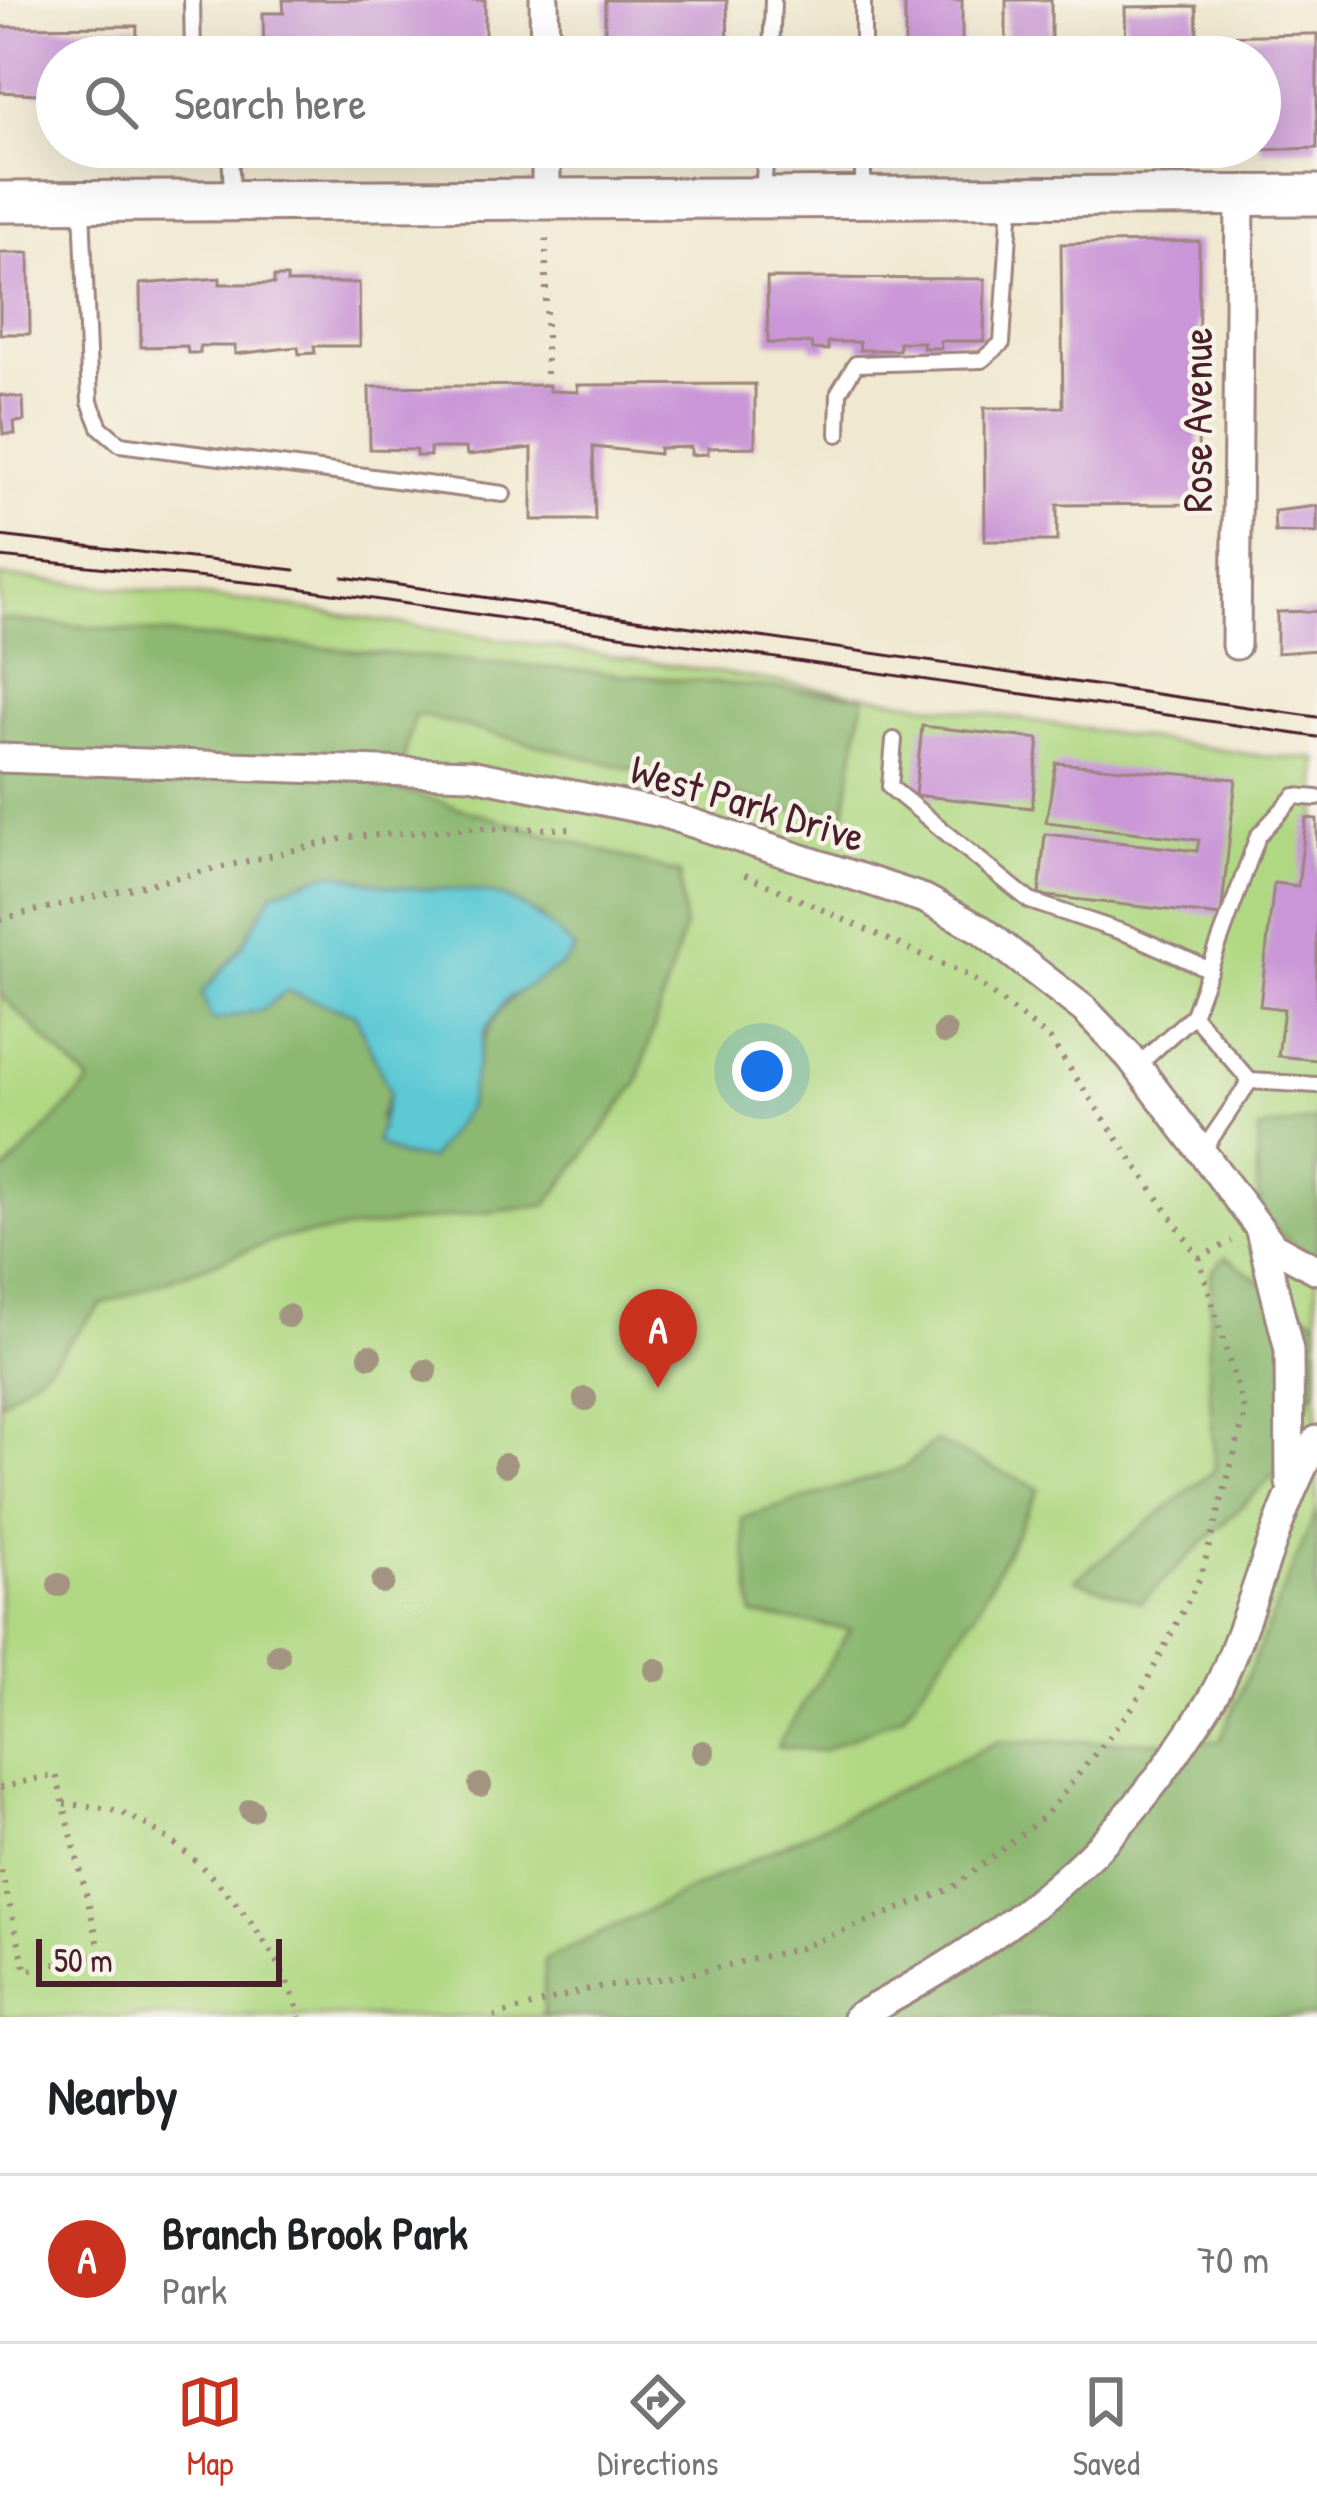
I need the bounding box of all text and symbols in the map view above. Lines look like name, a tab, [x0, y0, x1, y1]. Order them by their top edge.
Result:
search box	[36, 36, 1281, 168]
icon: search	[78, 69, 144, 135]
text: Search here	[174, 72, 366, 133]
street label: Rose Avenue	[1168, 327, 1225, 513]
street label: West Park Drive	[624, 739, 872, 865]
your location	[732, 1041, 792, 1101]
pin: A	[619, 1289, 697, 1388]
scale bar	[36, 1933, 282, 1986]
text: 50 m	[54, 1938, 113, 1982]
text: Nearby	[48, 2061, 178, 2130]
text: Branch Brook Park	[162, 2202, 468, 2263]
text: A	[77, 2232, 97, 2285]
text: 70 m	[1197, 2232, 1269, 2285]
text: Park	[162, 2263, 227, 2316]
tab: Map	[177, 2369, 243, 2485]
tab: Directions	[597, 2369, 719, 2485]
tab: Saved	[1073, 2369, 1140, 2485]

